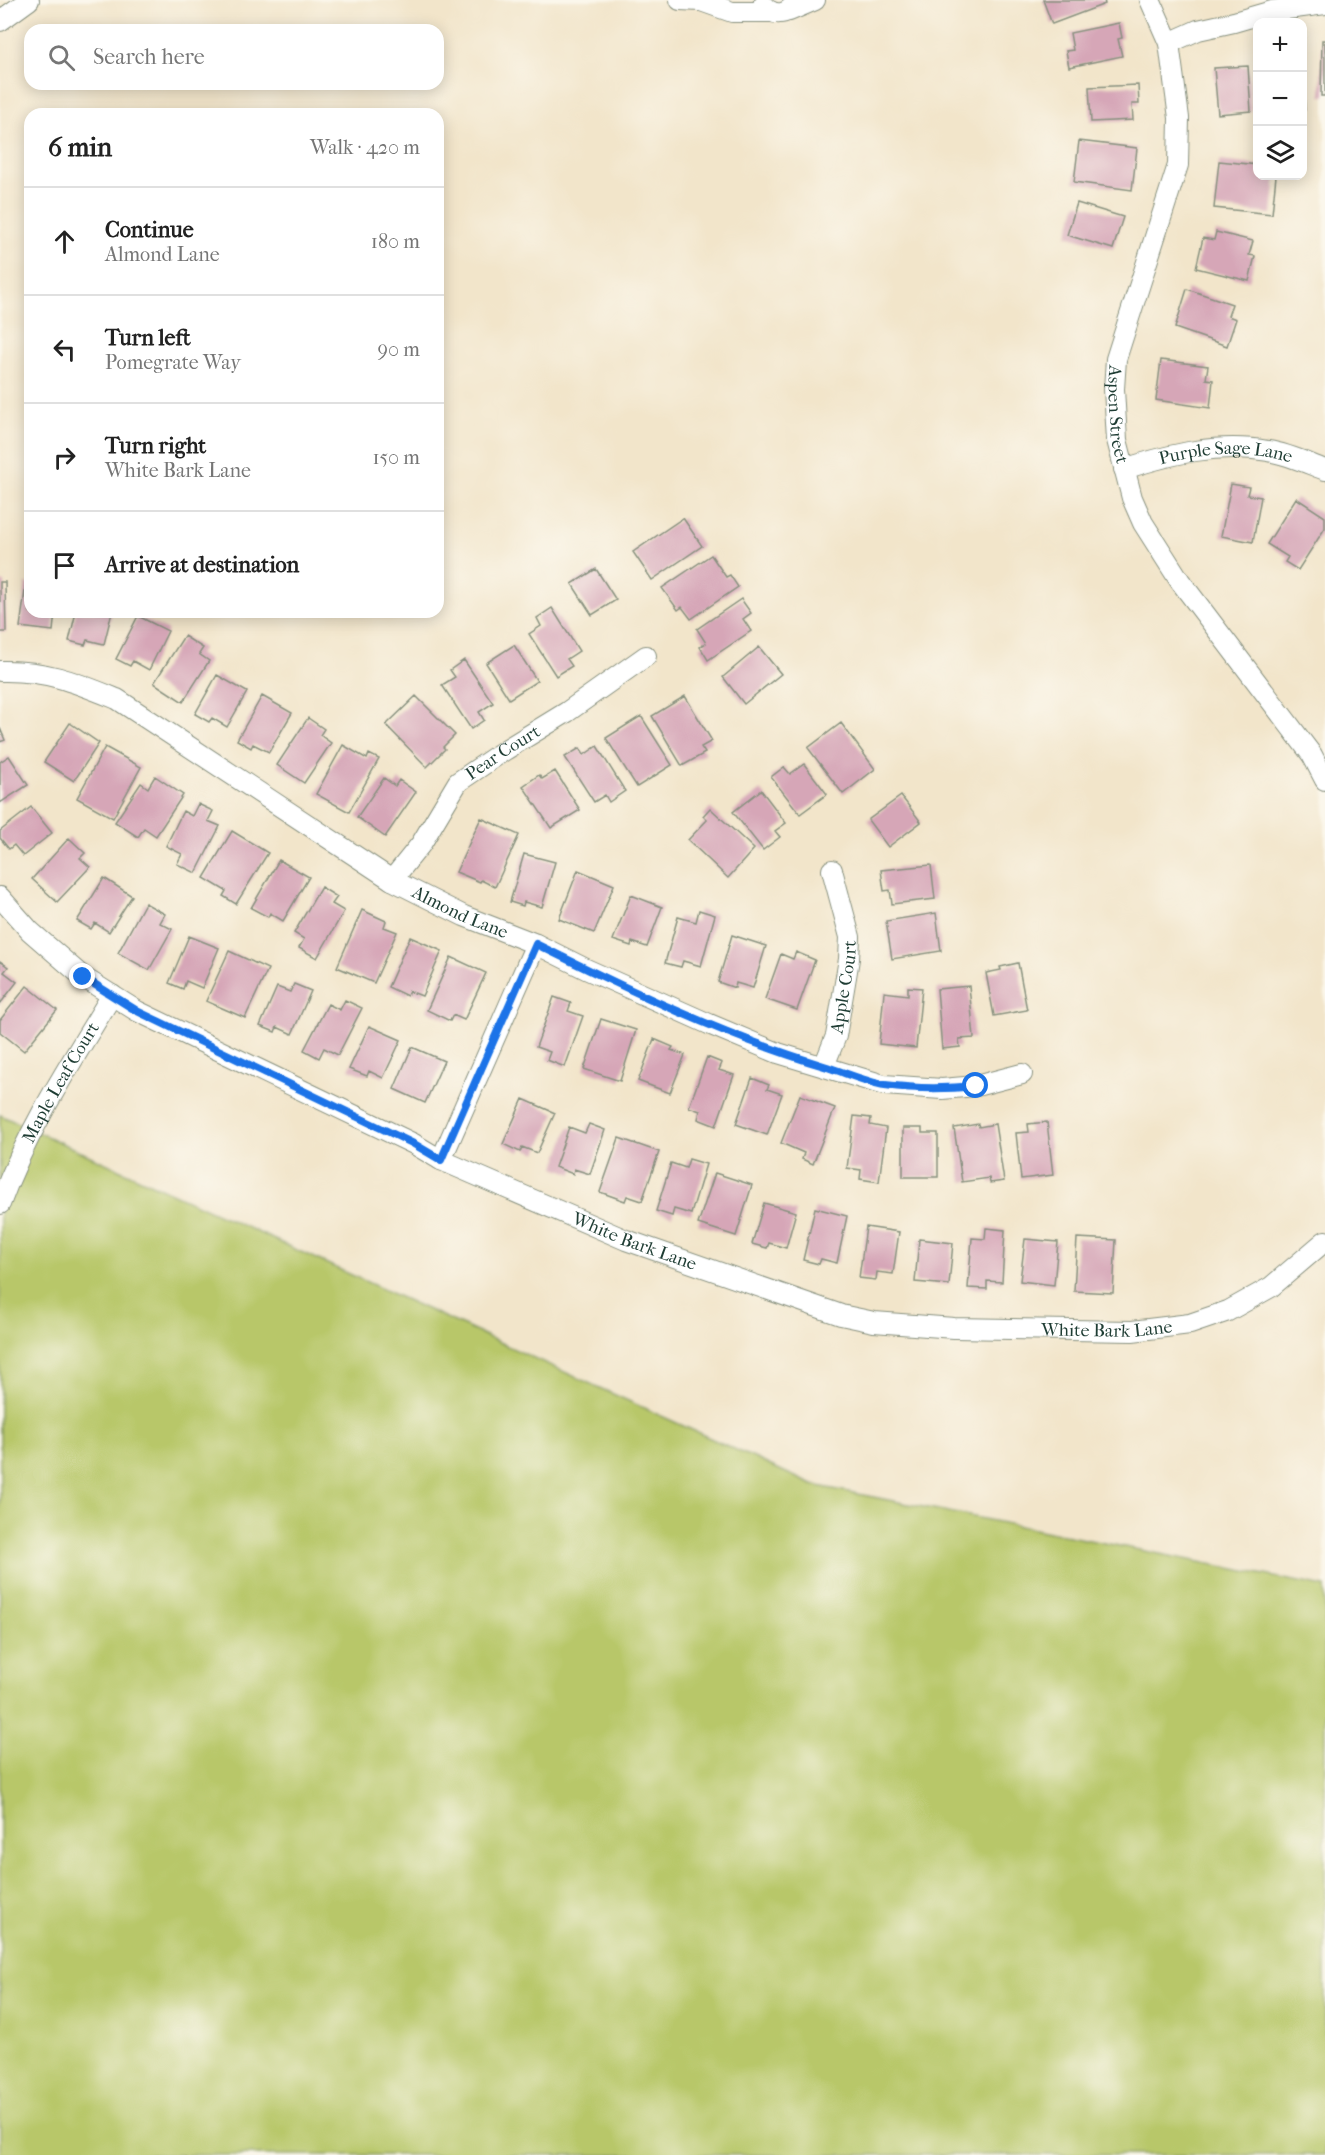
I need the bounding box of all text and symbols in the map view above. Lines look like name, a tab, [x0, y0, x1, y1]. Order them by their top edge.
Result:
map controls	[1253, 18, 1307, 180]
button: +	[1253, 18, 1307, 72]
search box	[24, 24, 444, 90]
icon: search	[45, 41, 78, 74]
text: Search here	[93, 44, 205, 70]
button: −	[1253, 72, 1307, 126]
button: layers	[1253, 126, 1307, 180]
text: 6 min	[48, 132, 112, 163]
text: Walk · 420 m	[310, 136, 420, 159]
text: Continue	[105, 217, 194, 243]
icon: ahead	[48, 225, 81, 258]
text: 180 m	[371, 230, 420, 253]
text: Almond Lane	[105, 243, 220, 266]
text: Turn left	[105, 325, 191, 351]
icon: left	[48, 333, 81, 366]
text: 90 m	[378, 338, 420, 361]
text: Pomegrate Way	[105, 351, 241, 374]
street label: Aspen Street	[1103, 364, 1133, 466]
text: Turn right	[105, 433, 206, 459]
street label: Purple Sage Lane	[1157, 437, 1295, 469]
icon: right	[48, 441, 81, 474]
text: 150 m	[372, 446, 420, 469]
text: White Bark Lane	[105, 459, 251, 482]
icon: arrive	[48, 549, 81, 582]
text: Arrive at destination	[105, 552, 299, 578]
street label: Pear Court	[461, 720, 544, 784]
street label: Almond Lane	[408, 881, 511, 943]
street label: Apple Court	[826, 939, 860, 1036]
route end	[69, 963, 95, 989]
street label: Maple Leaf Court	[18, 1018, 104, 1146]
route start	[962, 1072, 988, 1098]
street label: White Bark Lane	[568, 1207, 700, 1274]
street label: White Bark Lane	[1040, 1316, 1174, 1342]

